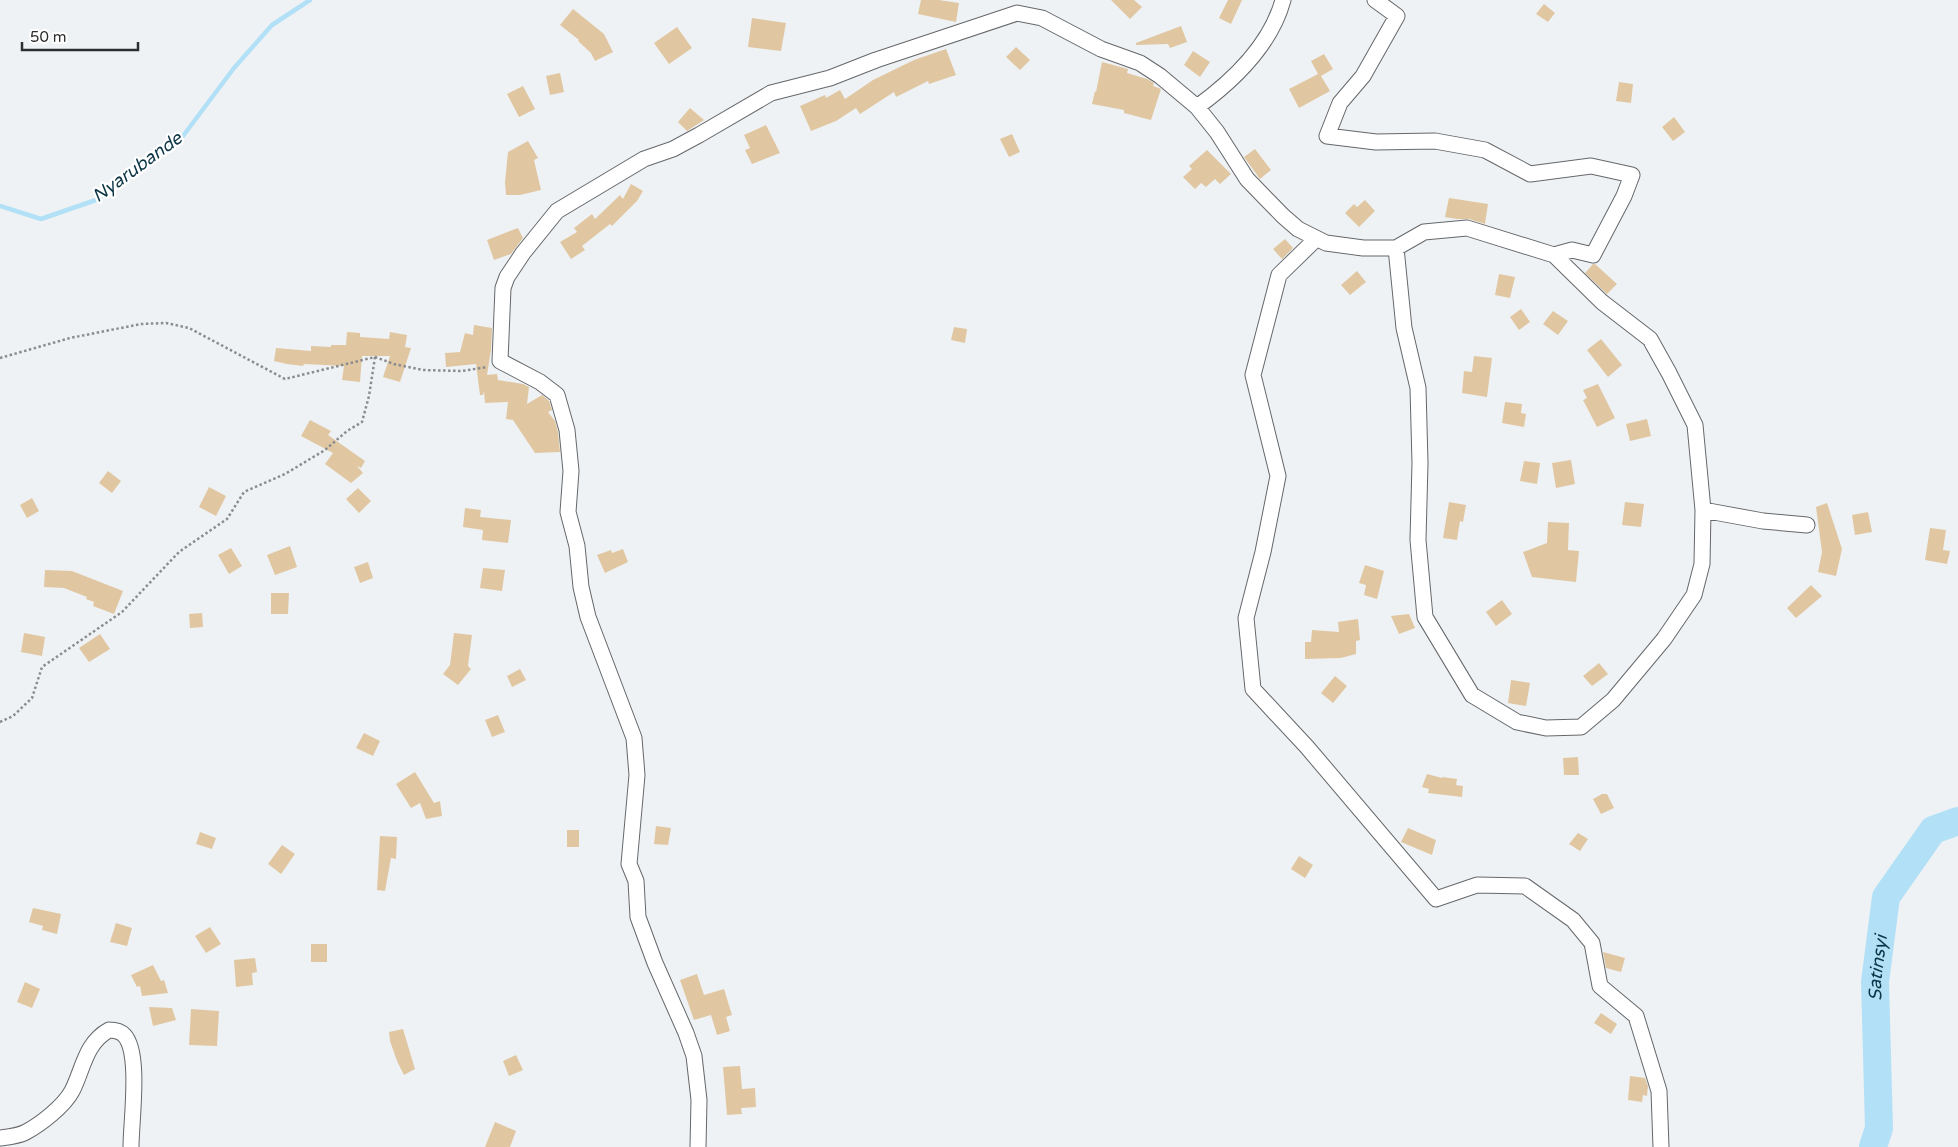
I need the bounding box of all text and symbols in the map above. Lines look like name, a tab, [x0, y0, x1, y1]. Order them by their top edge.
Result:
scale bar	[22, 20, 139, 52]
text: 50 m	[30, 28, 67, 46]
water label: Nyarubande	[88, 127, 187, 207]
water label: Satinsyi	[1864, 931, 1892, 1001]

